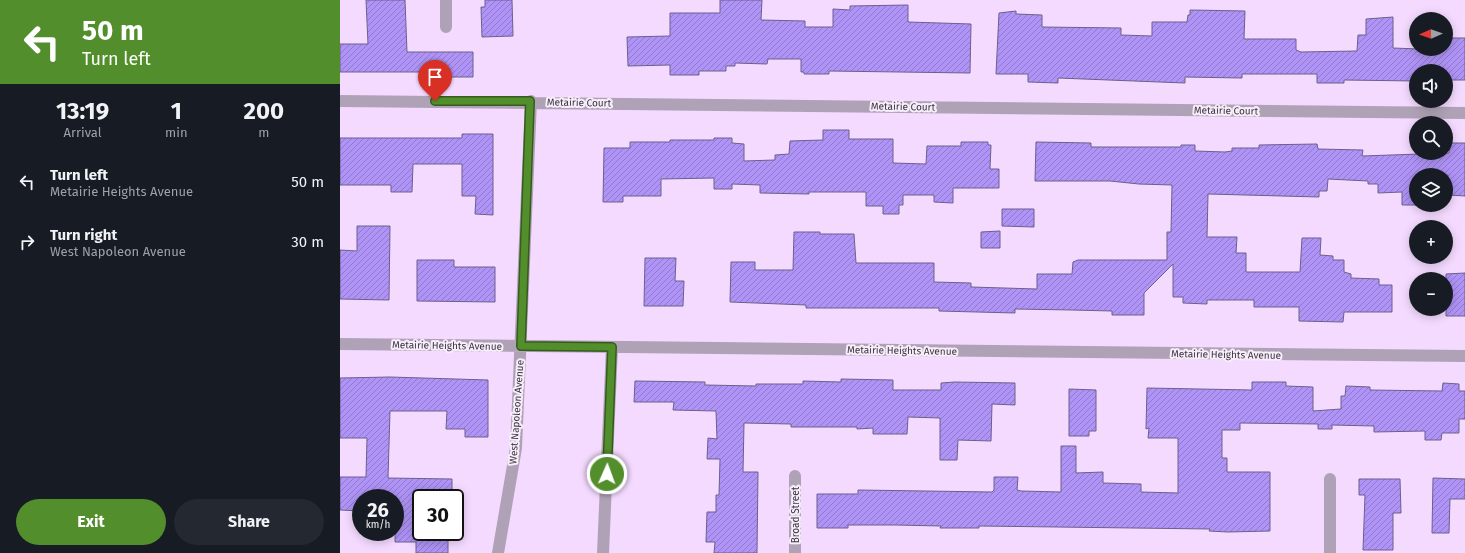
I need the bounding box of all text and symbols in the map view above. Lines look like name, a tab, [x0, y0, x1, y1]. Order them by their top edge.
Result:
north arrow	[1409, 12, 1453, 56]
map controls	[1409, 12, 1453, 316]
text: 50 m	[82, 14, 144, 47]
icon: left	[16, 16, 68, 68]
text: Turn left	[82, 48, 151, 70]
pin	[418, 60, 452, 101]
button: sound	[1409, 64, 1453, 108]
icon: arrive	[424, 66, 446, 88]
street label: Metairie Court	[547, 96, 612, 110]
text: 13:19	[56, 97, 109, 125]
text: 1	[171, 97, 182, 125]
text: 200	[243, 97, 284, 125]
street label: Metairie Court	[871, 100, 936, 114]
street label: Metairie Court	[1194, 104, 1259, 118]
button: search	[1409, 116, 1453, 160]
text: Arrival	[63, 125, 102, 140]
text: min	[165, 125, 188, 140]
text: m	[258, 125, 269, 140]
text: Turn left	[50, 166, 108, 184]
button: layers	[1409, 168, 1453, 212]
icon: left	[16, 171, 38, 193]
text: 50 m	[291, 173, 324, 191]
text: Metairie Heights Avenue	[50, 184, 193, 199]
button: +	[1409, 220, 1453, 264]
text: Turn right	[50, 226, 117, 244]
icon: right	[16, 231, 38, 253]
text: 30 m	[291, 233, 324, 251]
text: West Napoleon Avenue	[50, 244, 186, 259]
button: −	[1409, 272, 1453, 316]
street label: Metairie Heights Avenue	[392, 339, 502, 353]
street label: Metairie Heights Avenue	[847, 344, 957, 358]
street label: Metairie Heights Avenue	[1171, 348, 1281, 362]
street label: West Napoleon Avenue	[507, 360, 527, 465]
position arrow	[586, 453, 628, 495]
street label: Broad Street	[790, 486, 802, 543]
speed limit sign: 30	[412, 489, 464, 541]
text: 26	[367, 498, 389, 522]
button: Exit	[16, 499, 166, 545]
button: Share	[174, 499, 324, 545]
text: km/h	[366, 519, 390, 531]

